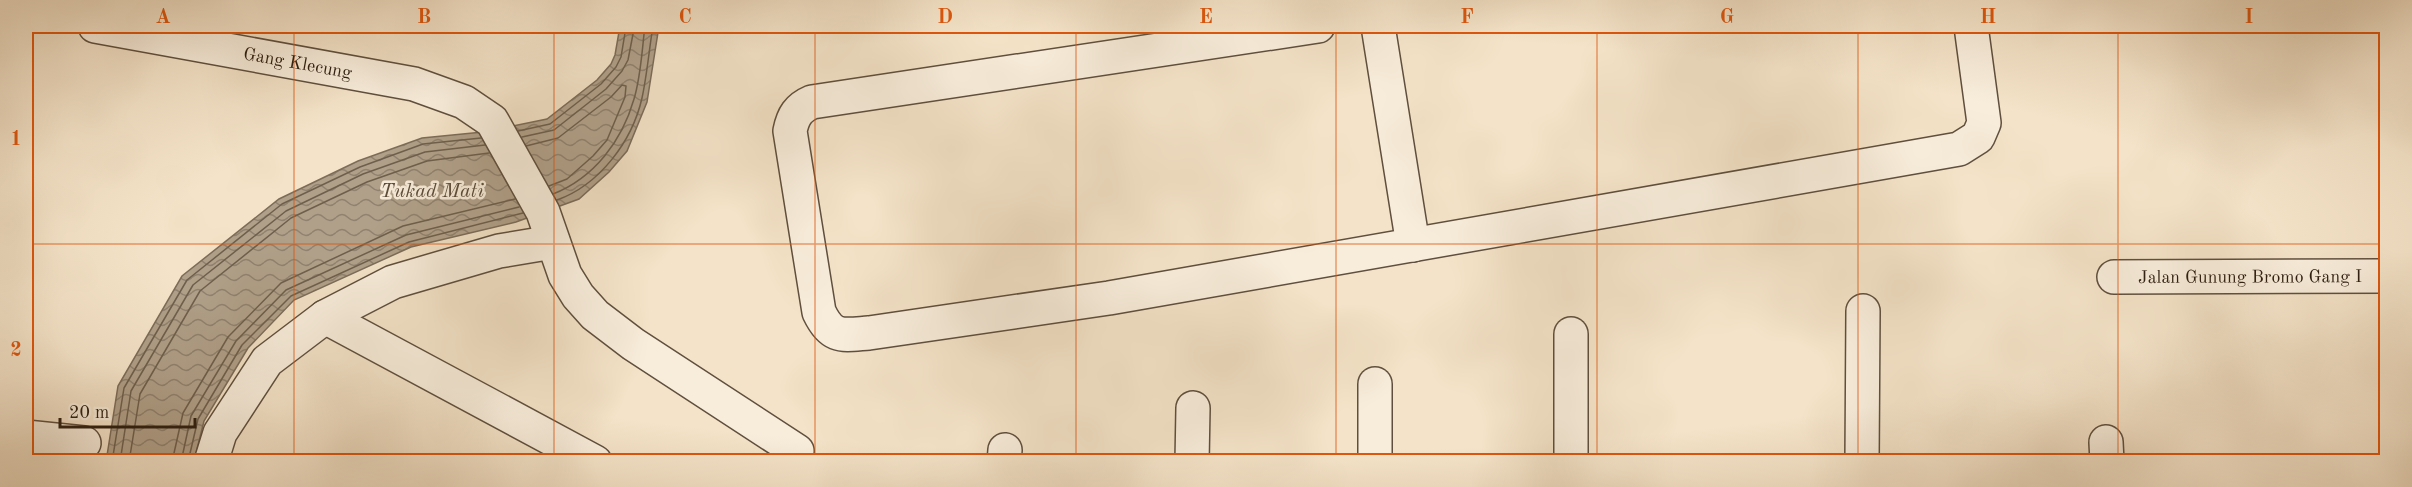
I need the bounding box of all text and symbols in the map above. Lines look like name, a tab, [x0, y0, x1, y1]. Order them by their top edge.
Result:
text: A	[155, 8, 171, 28]
text: B	[417, 8, 431, 28]
text: C	[678, 8, 692, 28]
text: D	[937, 8, 953, 28]
text: E	[1199, 8, 1213, 28]
text: F	[1460, 8, 1474, 28]
text: G	[1720, 8, 1734, 28]
text: H	[1980, 8, 1996, 28]
text: I	[2245, 8, 2253, 28]
street label: Gang Klecung	[242, 45, 354, 83]
text: 1	[10, 130, 22, 150]
water label: Tukad Mati	[380, 182, 484, 202]
street label: Jalan Gunung Bromo Gang I	[2138, 268, 2362, 287]
text: 2	[10, 341, 22, 361]
scale bar	[60, 391, 195, 429]
text: 20 m	[69, 404, 109, 422]

